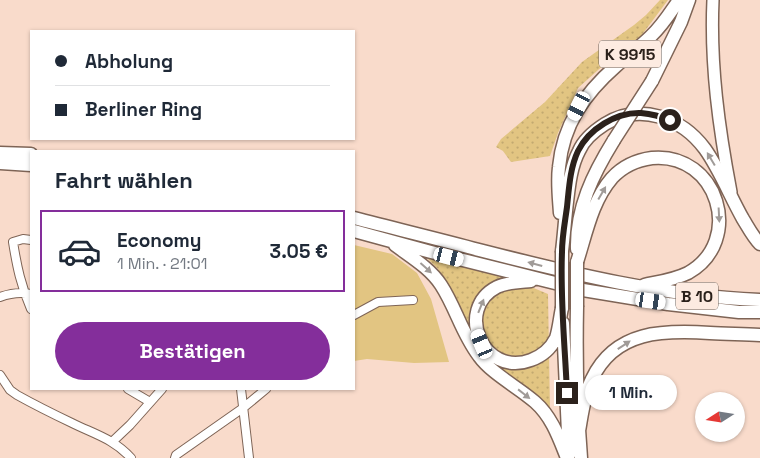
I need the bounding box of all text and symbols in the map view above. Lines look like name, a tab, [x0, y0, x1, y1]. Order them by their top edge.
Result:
road number: K 9915	[599, 41, 661, 68]
text: Abholung	[85, 49, 173, 74]
car	[565, 89, 592, 123]
text: Berliner Ring	[85, 97, 202, 122]
route start	[659, 109, 681, 131]
one-way arrow	[706, 152, 715, 165]
text: Fahrt wählen	[55, 166, 193, 194]
one-way arrow	[598, 187, 607, 200]
one-way arrow	[715, 208, 723, 224]
text: Economy	[117, 228, 201, 253]
icon: car	[57, 229, 102, 274]
text: 3.05 €	[270, 239, 328, 264]
car	[432, 246, 465, 268]
text: 1 Min. · 21:01	[117, 253, 207, 274]
one-way arrow	[527, 260, 542, 268]
one-way arrow	[419, 263, 432, 274]
road number: B 10	[676, 282, 718, 310]
car	[635, 291, 666, 311]
one-way arrow	[477, 299, 485, 313]
button: Bestätigen	[55, 322, 330, 380]
car	[469, 327, 494, 361]
one-way arrow	[617, 340, 630, 349]
callout: 1 Min.	[584, 376, 677, 410]
route end	[556, 382, 578, 404]
text: 1 Min.	[609, 382, 653, 403]
one-way arrow	[518, 388, 531, 399]
north arrow	[695, 392, 745, 442]
map controls	[695, 392, 745, 442]

